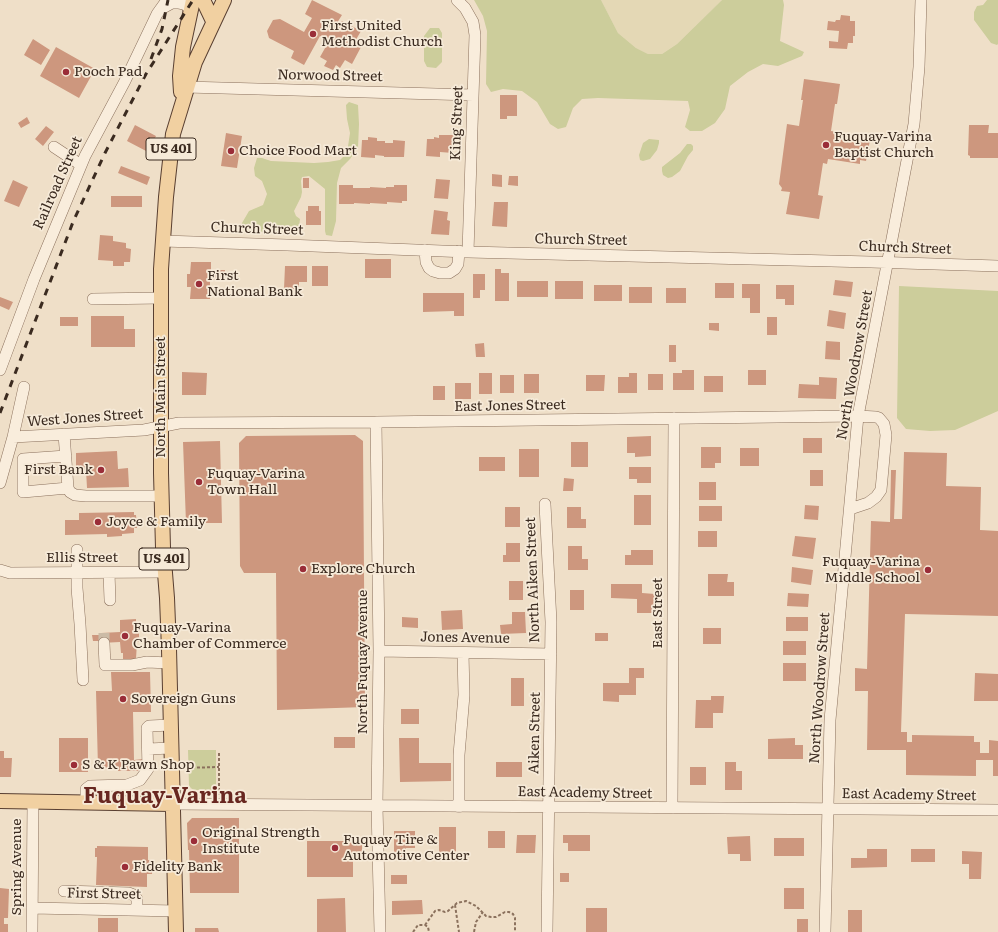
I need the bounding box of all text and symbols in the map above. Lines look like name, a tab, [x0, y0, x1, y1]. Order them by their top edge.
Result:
place label: First United Methodist Church	[321, 18, 443, 50]
marker: First United Methodist Church	[308, 29, 318, 39]
place label: Pooch Pad	[74, 64, 142, 80]
marker: Pooch Pad	[61, 67, 71, 77]
street label: Norwood Street	[277, 67, 383, 85]
street label: King Street	[447, 85, 467, 161]
place label: Fuquay-Varina Baptist Church	[834, 129, 934, 162]
street label: Railroad Street	[30, 134, 86, 232]
road number: US 401	[146, 138, 196, 160]
marker: Fuquay-Varina Baptist Church	[821, 140, 831, 150]
place label: Choice Food Mart	[239, 143, 357, 159]
marker: Choice Food Mart	[226, 146, 236, 156]
street label: Church Street	[210, 219, 304, 239]
street label: Church Street	[534, 231, 628, 249]
street label: Church Street	[858, 238, 952, 258]
place label: First National Bank	[207, 268, 302, 300]
marker: First National Bank	[194, 279, 204, 289]
street label: North Woodrow Street	[834, 289, 876, 441]
street label: North Main Street	[153, 336, 169, 458]
street label: East Jones Street	[454, 397, 566, 415]
street label: West Jones Street	[26, 406, 144, 430]
place label: First Bank	[24, 462, 93, 478]
marker: First Bank	[96, 465, 106, 475]
place label: Fuquay-Varina Town Hall	[207, 466, 305, 498]
marker: Fuquay-Varina Town Hall	[194, 477, 204, 487]
place label: Joyce & Family	[106, 514, 206, 530]
marker: Joyce & Family	[93, 517, 103, 527]
street label: North Aiken Street	[522, 517, 544, 643]
road number: US 401	[139, 548, 189, 570]
street label: Ellis Street	[46, 550, 118, 566]
place label: Fuquay-Varina Middle School	[822, 554, 920, 586]
place label: Explore Church	[311, 561, 416, 577]
marker: Explore Church	[298, 564, 308, 574]
marker: Fuquay-Varina Middle School	[923, 565, 933, 575]
street label: East Street	[650, 577, 666, 649]
street label: North Fuquay Avenue	[355, 590, 371, 734]
street label: North Woodrow Street	[806, 612, 834, 764]
place label: Fuquay-Varina Chamber of Commerce	[133, 620, 287, 652]
street label: Jones Avenue	[420, 629, 510, 647]
marker: Fuquay-Varina Chamber of Commerce	[120, 631, 130, 641]
place label: Sovereign Guns	[131, 691, 236, 707]
street label: Aiken Street	[526, 692, 544, 774]
marker: Sovereign Guns	[118, 694, 128, 704]
place label: S & K Pawn Shop	[82, 757, 194, 773]
marker: S & K Pawn Shop	[69, 760, 79, 770]
street label: East Academy Street	[517, 783, 653, 803]
district label: Fuquay-Varina	[83, 784, 247, 810]
street label: East Academy Street	[841, 785, 977, 805]
street label: Spring Avenue	[9, 818, 25, 916]
place label: Original Strength Institute	[202, 825, 320, 858]
place label: Fuquay Tire & Automotive Center	[343, 832, 469, 864]
marker: Original Strength Institute	[189, 836, 199, 846]
marker: Fuquay Tire & Automotive Center	[330, 843, 340, 853]
place label: Fidelity Bank	[133, 859, 222, 875]
marker: Fidelity Bank	[120, 862, 130, 872]
street label: First Street	[67, 885, 141, 903]

